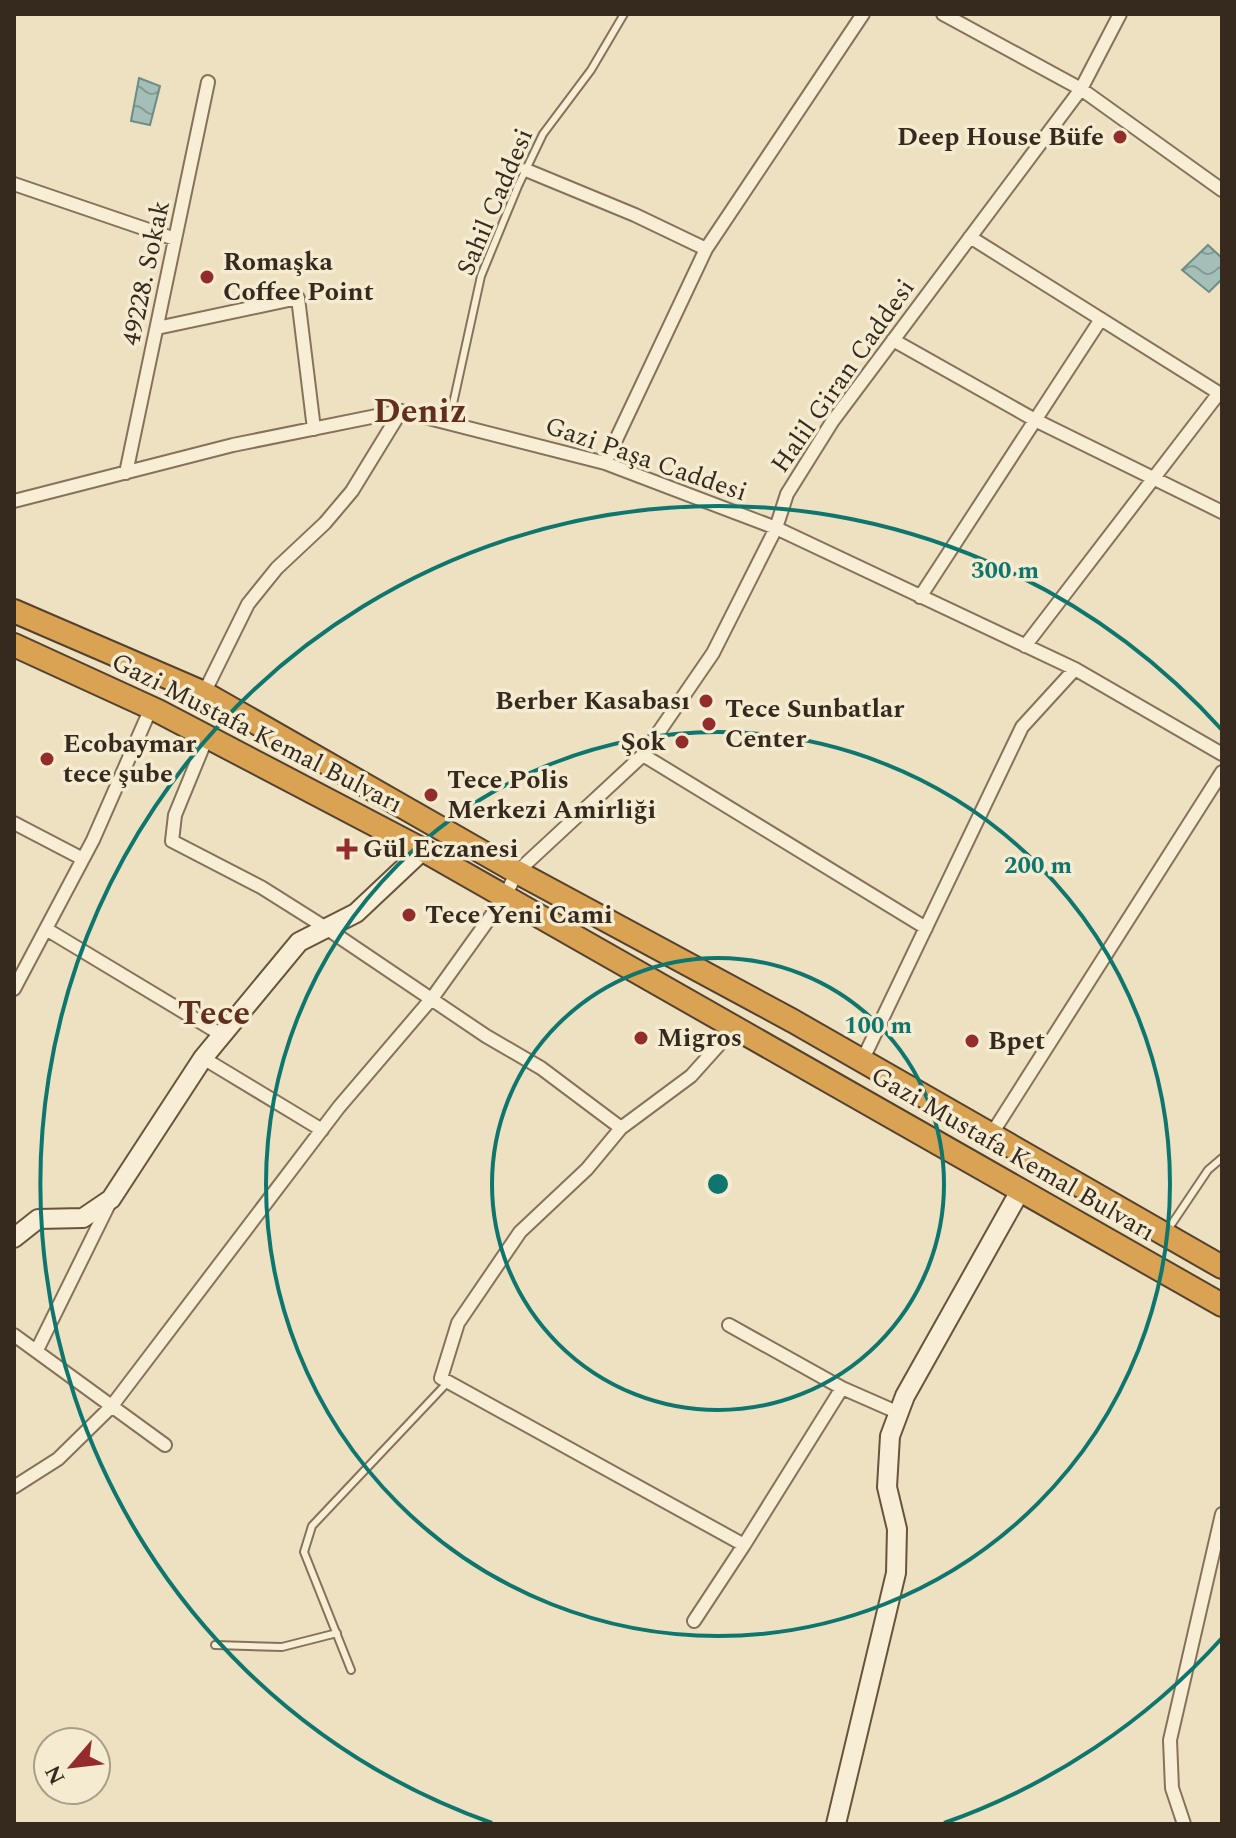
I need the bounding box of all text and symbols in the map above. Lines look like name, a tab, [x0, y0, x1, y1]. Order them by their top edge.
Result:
place label: Deep House Büfe	[897, 117, 1104, 157]
street label: Sahil Caddesi	[446, 122, 544, 282]
marker: Deep House Büfe	[1111, 128, 1129, 146]
street label: 49228. Sokak	[111, 197, 181, 349]
place label: Romaşka Coffee Point	[223, 242, 374, 312]
marker: Romaşka Coffee Point	[198, 268, 216, 286]
street label: Halil Giran Caddesi	[761, 271, 925, 481]
district label: Deniz	[373, 386, 467, 438]
street label: Gazi Paşa Caddesi	[540, 406, 752, 512]
text: 300 m	[971, 553, 1039, 589]
street label: Gazi Mustafa Kemal Bulvarı	[104, 642, 410, 824]
place label: Berber Kasabası	[495, 681, 690, 721]
place label: Tece Sunbatlar Center	[725, 689, 905, 759]
marker: Berber Kasabası	[697, 692, 715, 710]
marker: Tece Sunbatlar Center	[700, 715, 718, 733]
place label: Şok	[621, 722, 666, 762]
place label: Ecobaymar tece şube	[63, 724, 197, 794]
marker: Şok	[673, 733, 691, 751]
marker: Ecobaymar tece şube	[38, 750, 56, 768]
place label: Tece Polis Merkezi Amirliği	[447, 760, 656, 830]
marker: Tece Polis Merkezi Amirliği	[422, 786, 440, 804]
place label: Gül Eczanesi	[363, 829, 519, 869]
marker: Gül Eczanesi	[338, 840, 356, 858]
text: 200 m	[1004, 848, 1072, 884]
place label: Tece Yeni Cami	[425, 895, 613, 935]
marker: Tece Yeni Cami	[400, 906, 418, 924]
district label: Tece	[178, 988, 250, 1040]
text: 100 m	[844, 1008, 912, 1044]
place label: Migros	[657, 1018, 742, 1058]
place label: Bpet	[988, 1021, 1045, 1061]
marker: Migros	[632, 1029, 650, 1047]
marker: Bpet	[963, 1032, 981, 1050]
street label: Gazi Mustafa Kemal Bulvarı	[863, 1056, 1163, 1252]
centre of rings	[704, 1170, 732, 1198]
north arrow	[32, 1726, 112, 1806]
text: N	[37, 1759, 74, 1790]

